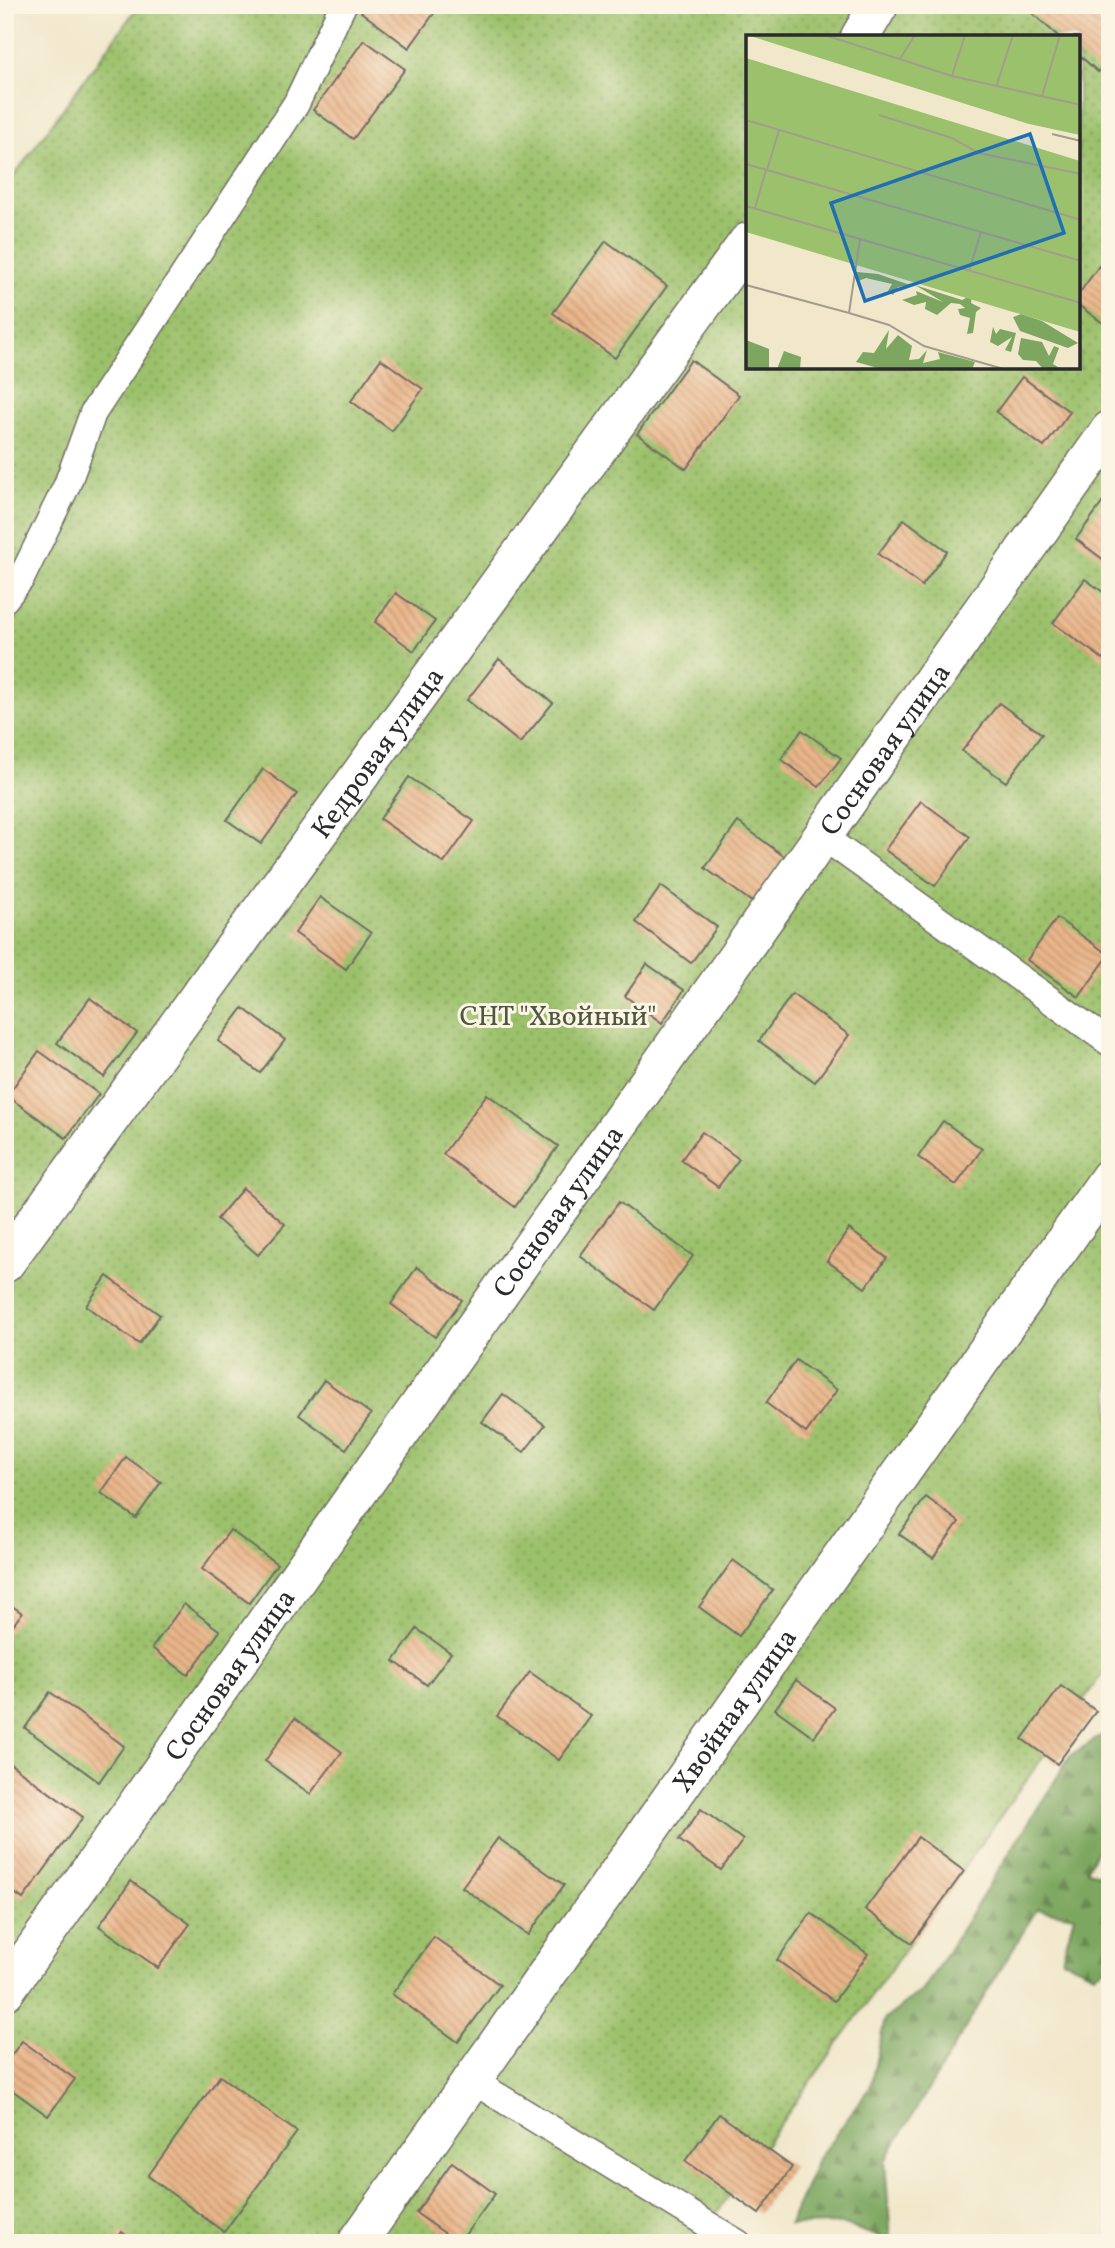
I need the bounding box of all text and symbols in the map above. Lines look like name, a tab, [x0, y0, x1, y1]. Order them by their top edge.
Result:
inset map	[746, 35, 1080, 369]
street label: Сосновая улица	[812, 656, 961, 844]
street label: Кедровая улица	[303, 660, 455, 847]
park label: СНТ "Хвойный"	[459, 998, 657, 1037]
street label: Сосновая улица	[485, 1118, 634, 1306]
street label: Сосновая улица	[157, 1582, 306, 1770]
street label: Хвойная улица	[664, 1621, 807, 1801]

